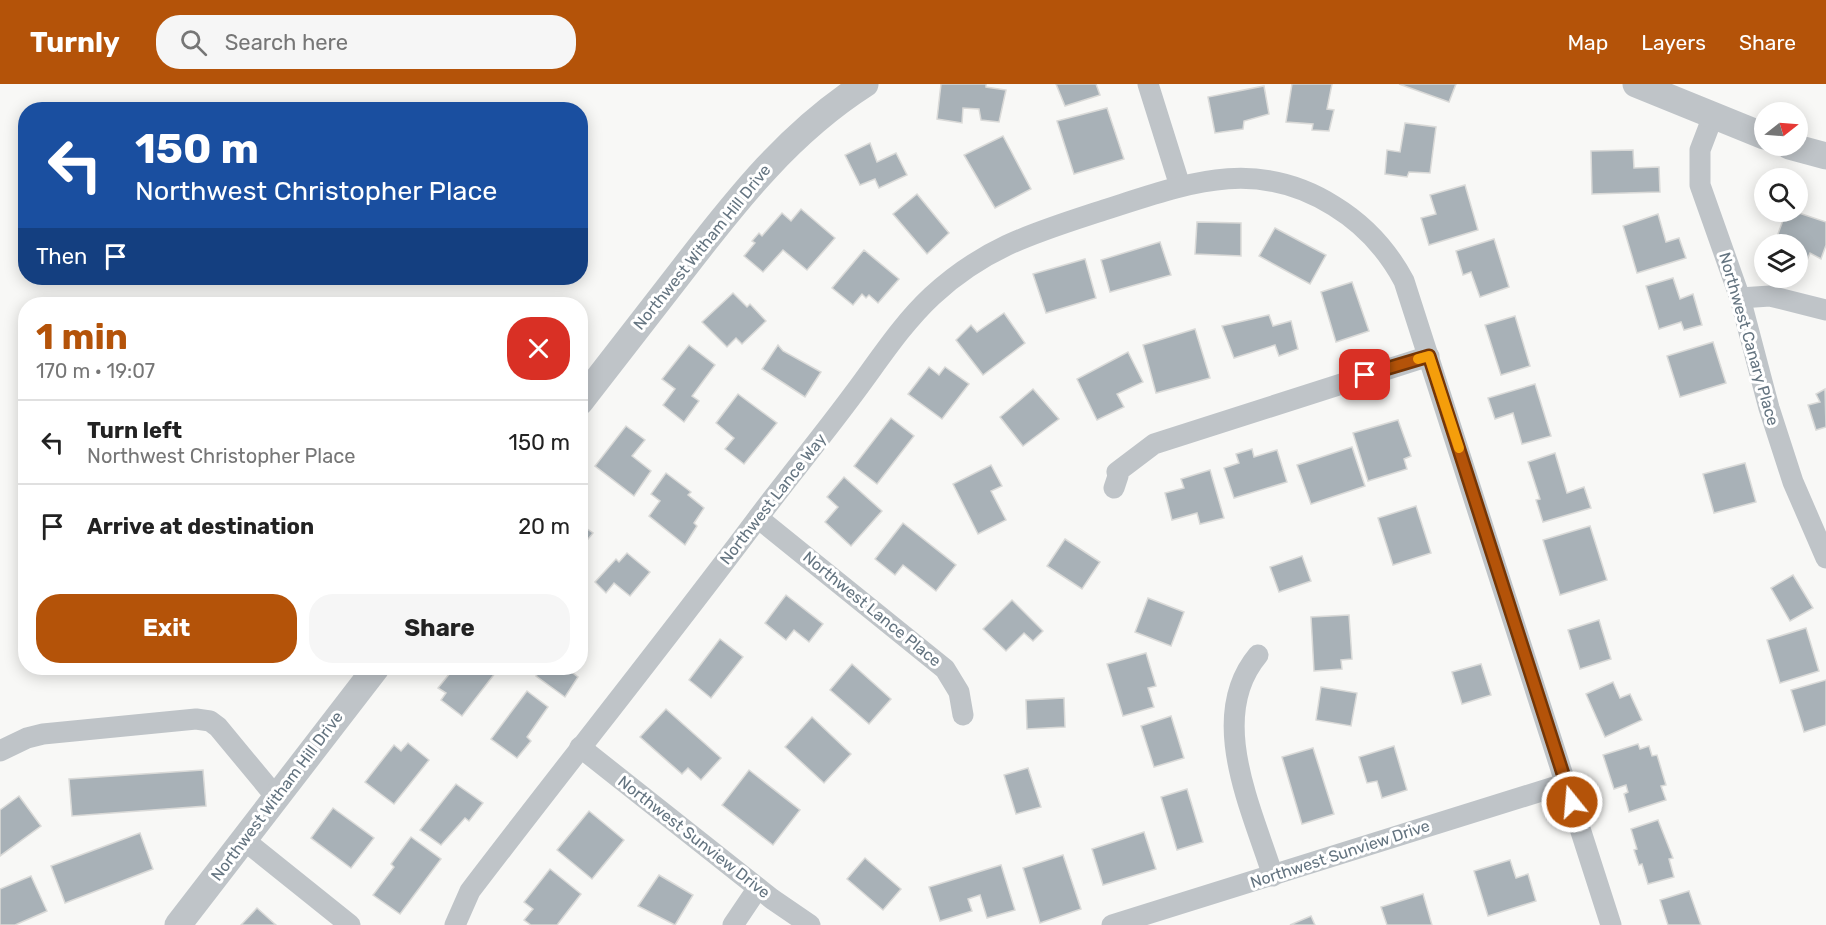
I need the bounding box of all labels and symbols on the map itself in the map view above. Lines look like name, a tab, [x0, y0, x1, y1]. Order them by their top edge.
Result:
north arrow	[1754, 102, 1808, 156]
street label: Northwest Witham Hill Drive	[629, 161, 775, 333]
street label: Northwest Canary Place	[1715, 250, 1783, 428]
pin	[1339, 349, 1390, 400]
street label: Northwest Lance Way	[716, 430, 830, 568]
street label: Northwest Lance Place	[799, 547, 945, 671]
street label: Northwest Witham Hill Drive	[207, 708, 347, 884]
position arrow	[1540, 770, 1604, 834]
street label: Northwest Sunview Drive	[614, 772, 774, 902]
street label: Northwest Sunview Drive	[1248, 816, 1432, 892]

